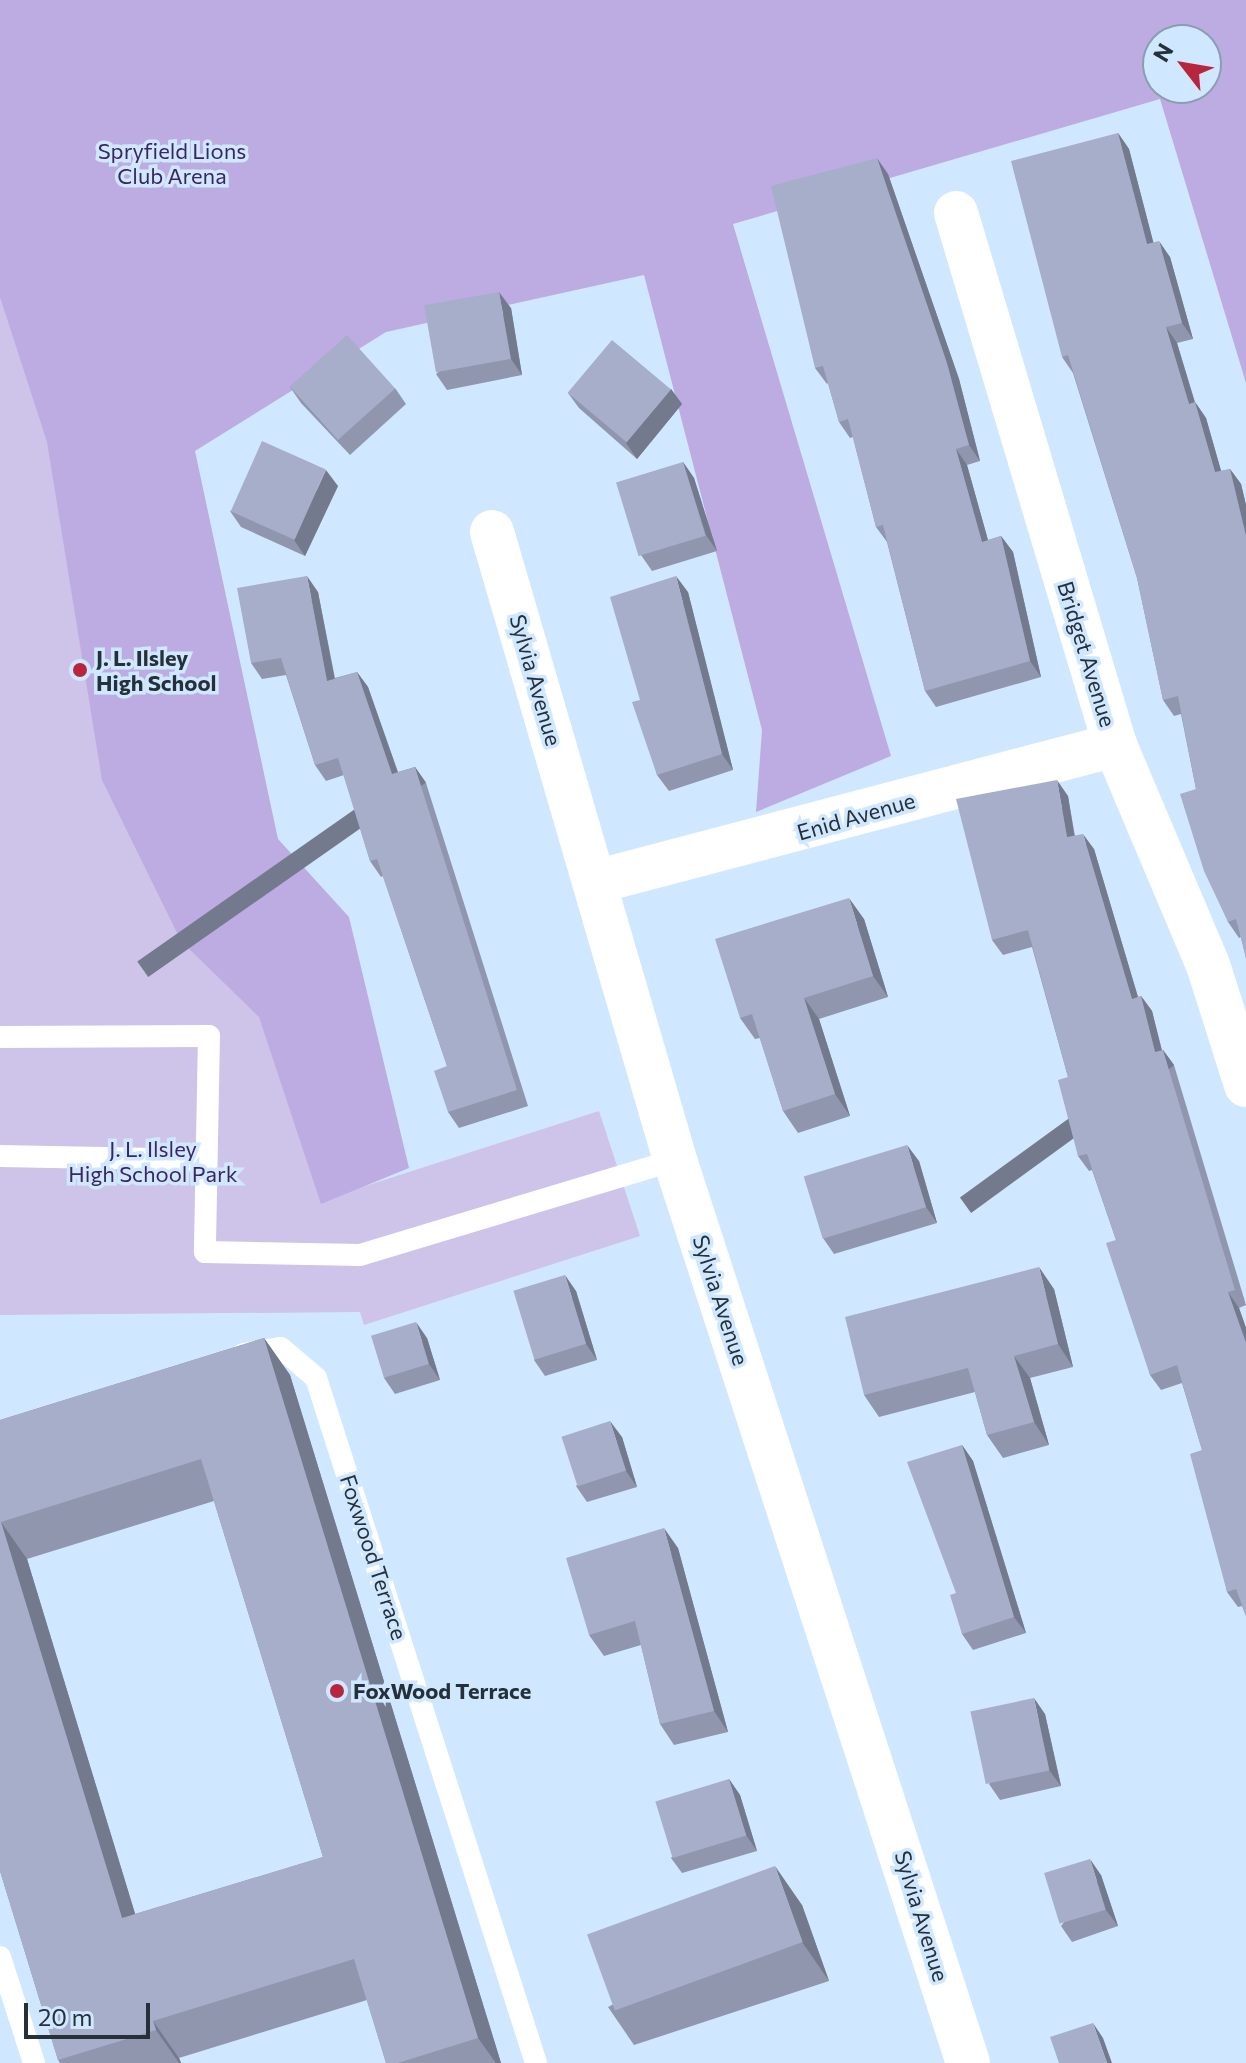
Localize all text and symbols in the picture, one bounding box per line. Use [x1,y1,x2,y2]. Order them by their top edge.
north arrow [1142,24,1222,104]
text: N [1147,38,1179,66]
park label: Spryfield Lions Club Arena [98,137,246,188]
street label: Bridget Avenue [1052,578,1122,730]
street label: Sylvia Avenue [505,611,567,749]
place label: J. L. Ilsley High School [96,644,217,696]
marker: J. L. Ilsley High School [71,661,89,679]
street label: Enid Avenue [794,787,918,845]
park label: J. L. Ilsley High School Park [68,1135,238,1186]
street label: Sylvia Avenue [688,1232,754,1368]
street label: Foxwood Terrace [335,1471,413,1643]
place label: FoxWood Terrace [353,1678,531,1704]
marker: FoxWood Terrace [328,1682,346,1700]
street label: Sylvia Avenue [890,1847,954,1985]
scale bar [28,1987,154,2037]
text: 20 m [38,2002,92,2031]

